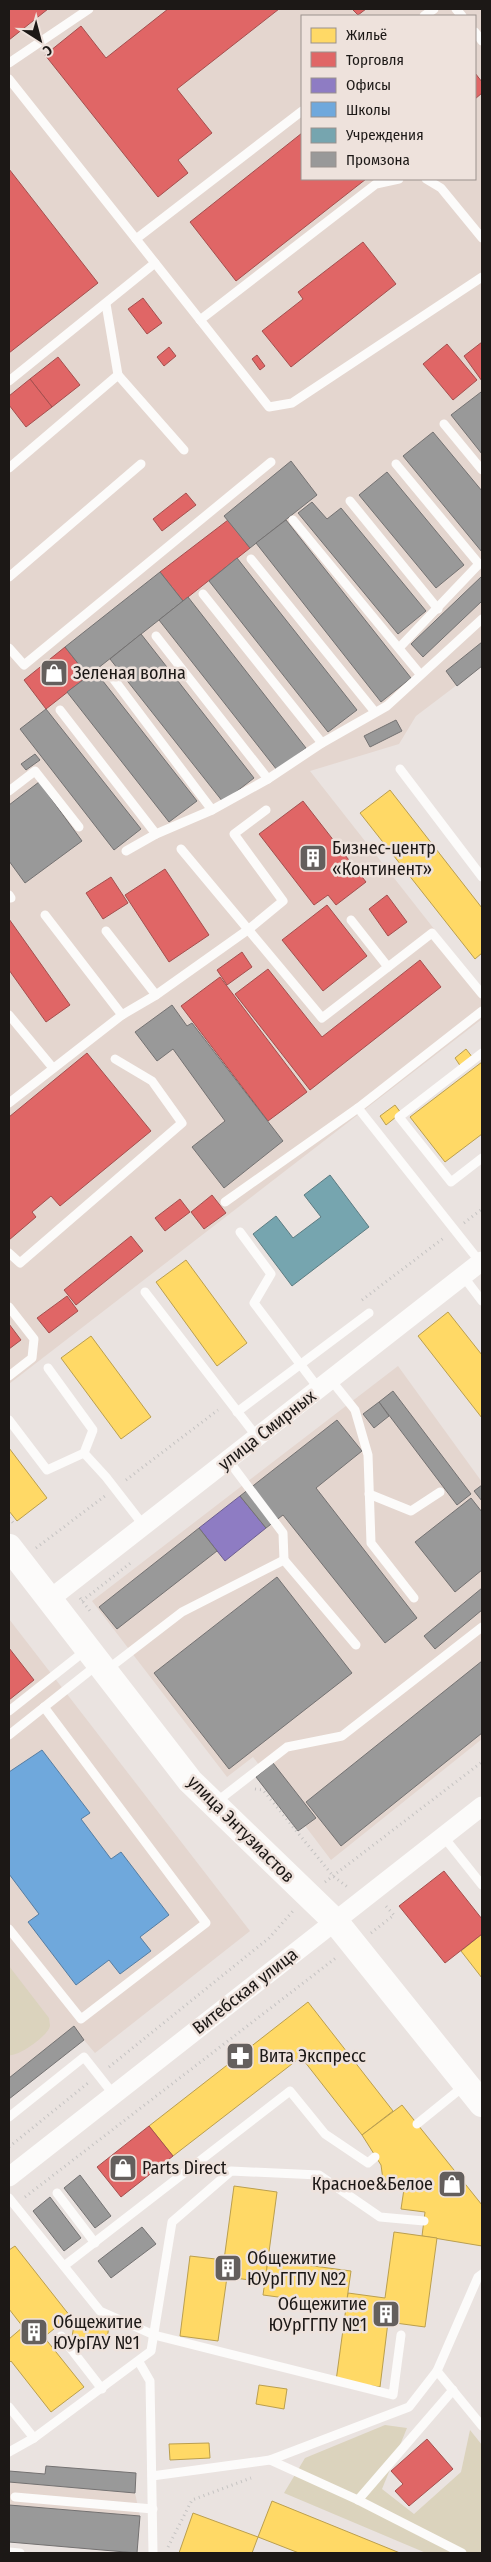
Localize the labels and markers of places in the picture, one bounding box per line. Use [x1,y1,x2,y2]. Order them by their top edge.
shop icon: Зеленая волна [39,658,69,688]
place label: Зеленая волна [73,662,186,684]
place label: Бизнес-центр «Континент» [332,837,436,880]
building icon: Бизнес-центр «Континент» [298,843,328,873]
pharmacy icon: Вита Экспресс [225,2041,255,2071]
place label: Вита Экспресс [259,2045,366,2067]
shop icon: Parts Direct [108,2153,138,2183]
place label: Parts Direct [142,2157,227,2179]
shop icon: Красное&Белое [437,2169,467,2199]
place label: Красное&Белое [312,2173,433,2195]
place label: Общежитие ЮУрГГПУ №2 [247,2247,346,2290]
building icon: Общежитие ЮУрГГПУ №2 [213,2253,243,2283]
place label: Общежитие ЮУрГГПУ №1 [269,2293,367,2336]
building icon: Общежитие ЮУрГГПУ №1 [371,2299,401,2329]
place label: Общежитие ЮУрГАУ №1 [53,2311,142,2354]
building icon: Общежитие ЮУрГАУ №1 [19,2317,49,2347]

